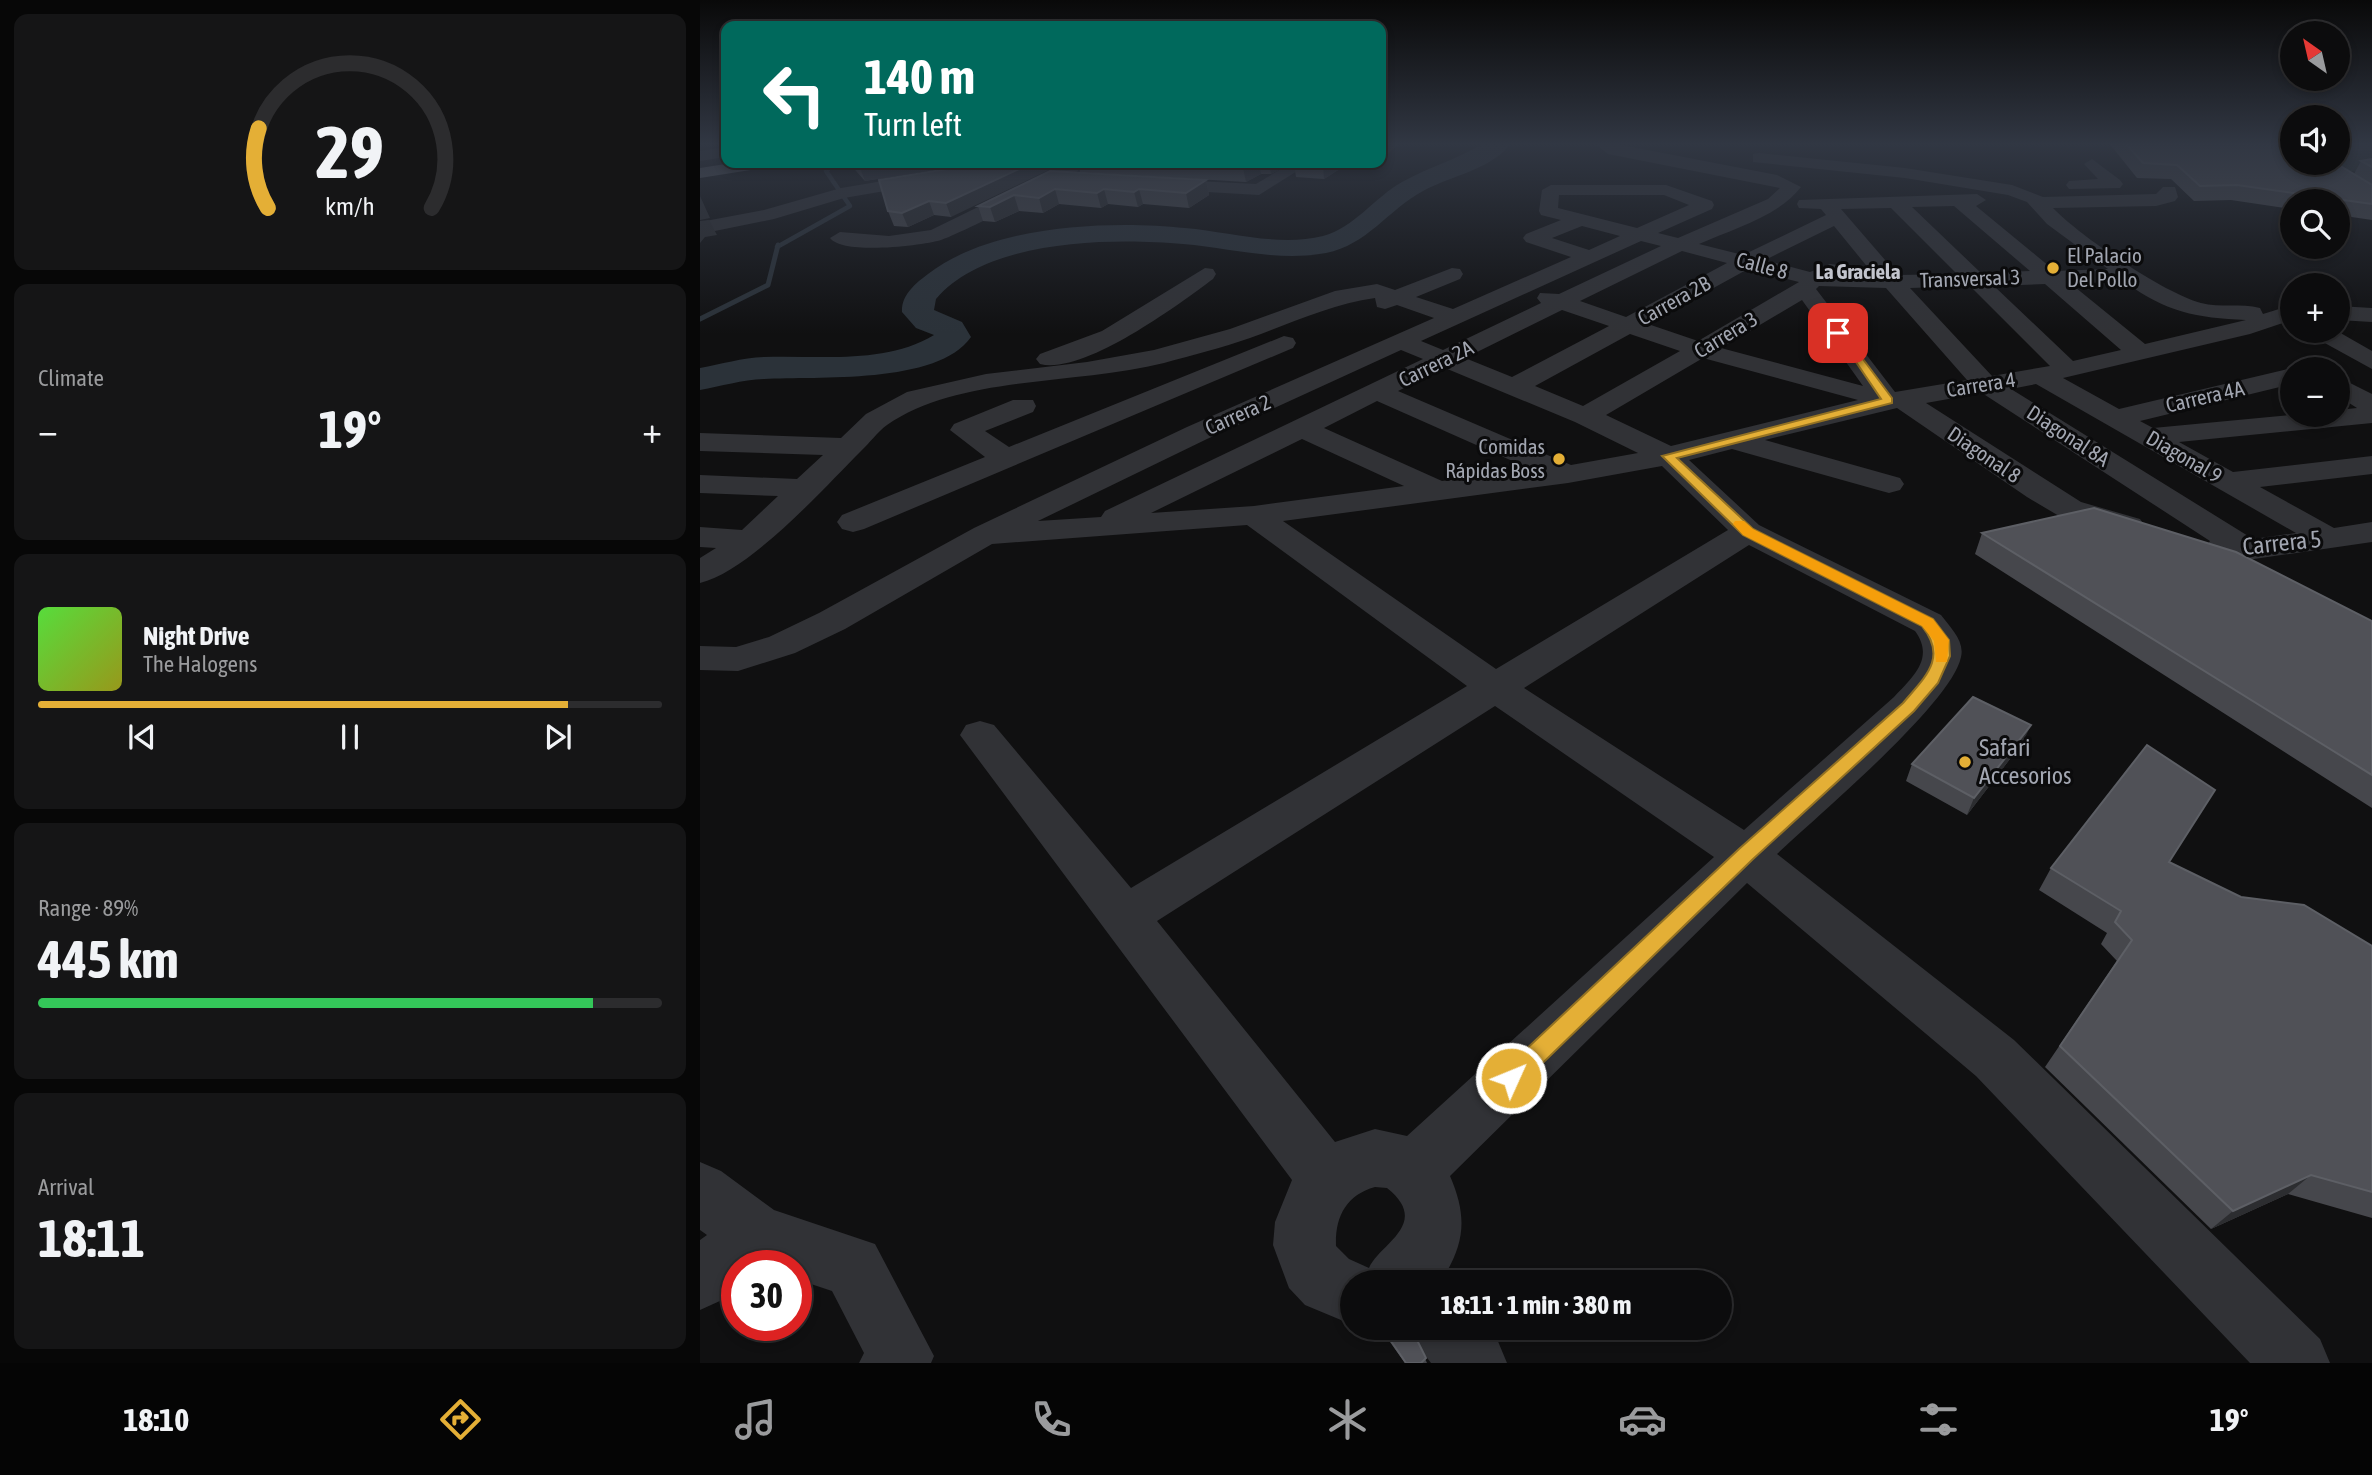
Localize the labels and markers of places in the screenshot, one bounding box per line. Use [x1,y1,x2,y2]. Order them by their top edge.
place label: El Palacio Del Pollo [2067,243,2142,291]
marker: El Palacio Del Pollo [2045,260,2061,276]
pin [1808,303,1868,363]
place label: Comidas Rápidas Boss [1445,434,1545,482]
marker: Comidas Rápidas Boss [1551,451,1567,467]
place label: Safari Accesorios [1979,734,2072,789]
marker: Safari Accesorios [1957,754,1973,770]

